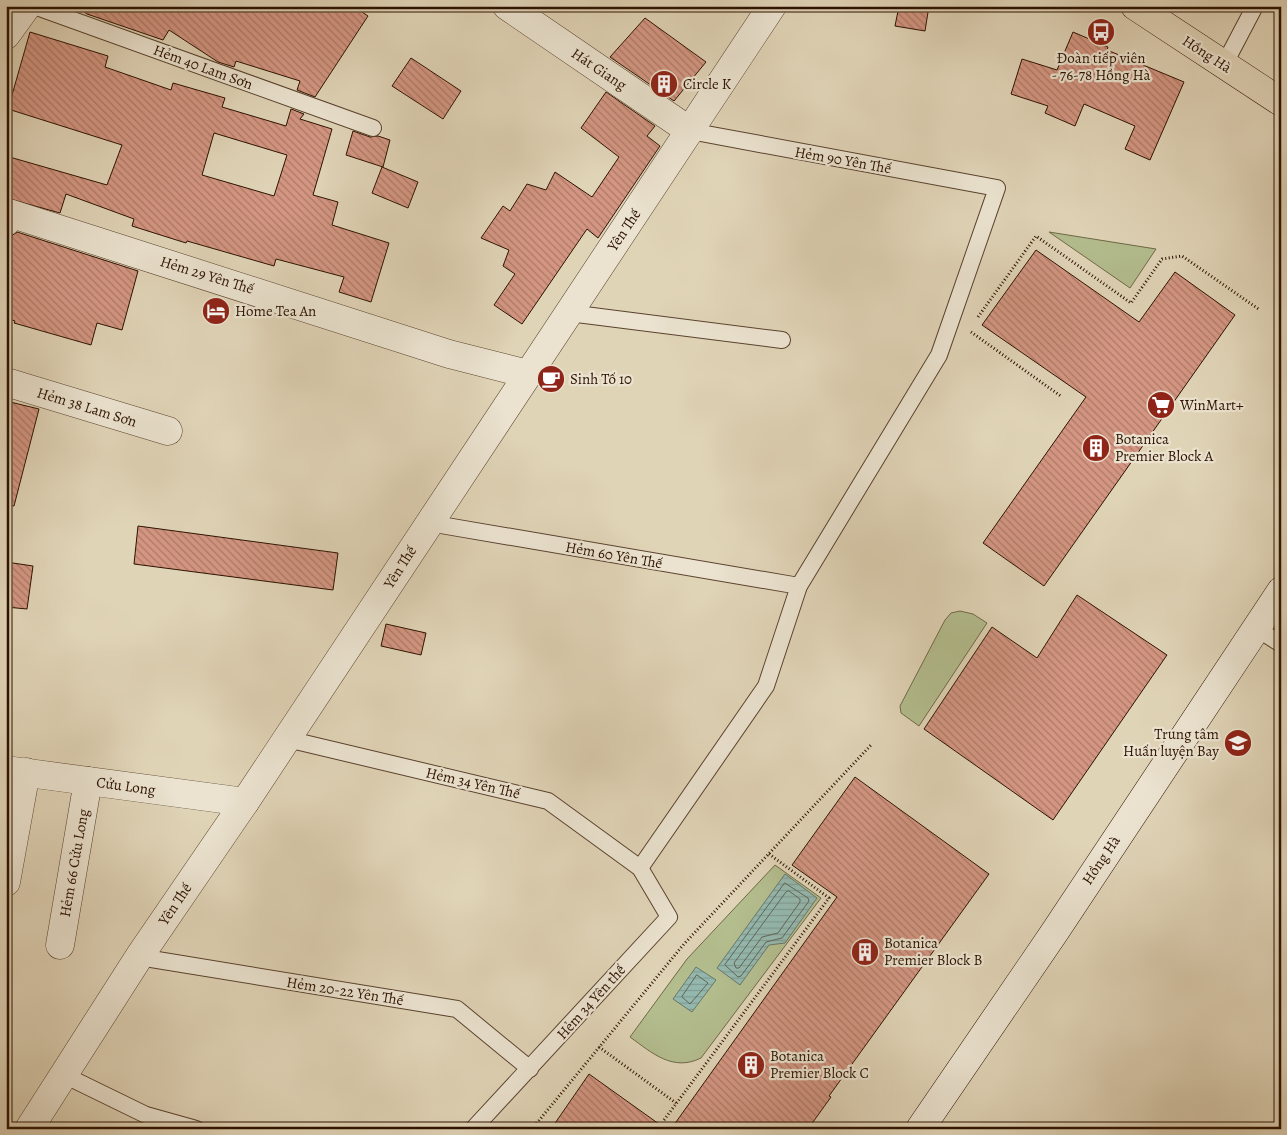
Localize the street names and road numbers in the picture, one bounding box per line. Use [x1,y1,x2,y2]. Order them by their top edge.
street label: Hồng Hà [1178,31,1236,77]
street label: Hẻm 40 Lam Sơn [150,40,256,94]
street label: Hát Giang [567,43,631,95]
street label: Hẻm 90 Yên Thế [793,142,893,178]
street label: Yên Thế [602,205,646,256]
street label: Hẻm 29 Yên Thế [158,251,257,299]
street label: Hẻm 38 Lam Sơn [35,382,139,432]
street label: Hẻm 60 Yên Thế [564,537,664,573]
street label: Yên Thế [378,542,421,593]
street label: Hẻm 34 Yên Thế [424,762,522,804]
street label: Cửu Long [95,772,157,800]
street label: Hẻm 66 Cửu Long [55,807,93,919]
street label: Hồng Hà [1077,832,1125,888]
street label: Yên Thế [153,879,197,930]
street label: Hẻm 34 Yên thế [552,960,630,1044]
street label: Hẻm 20-22 Yên Thế [285,972,405,1010]

